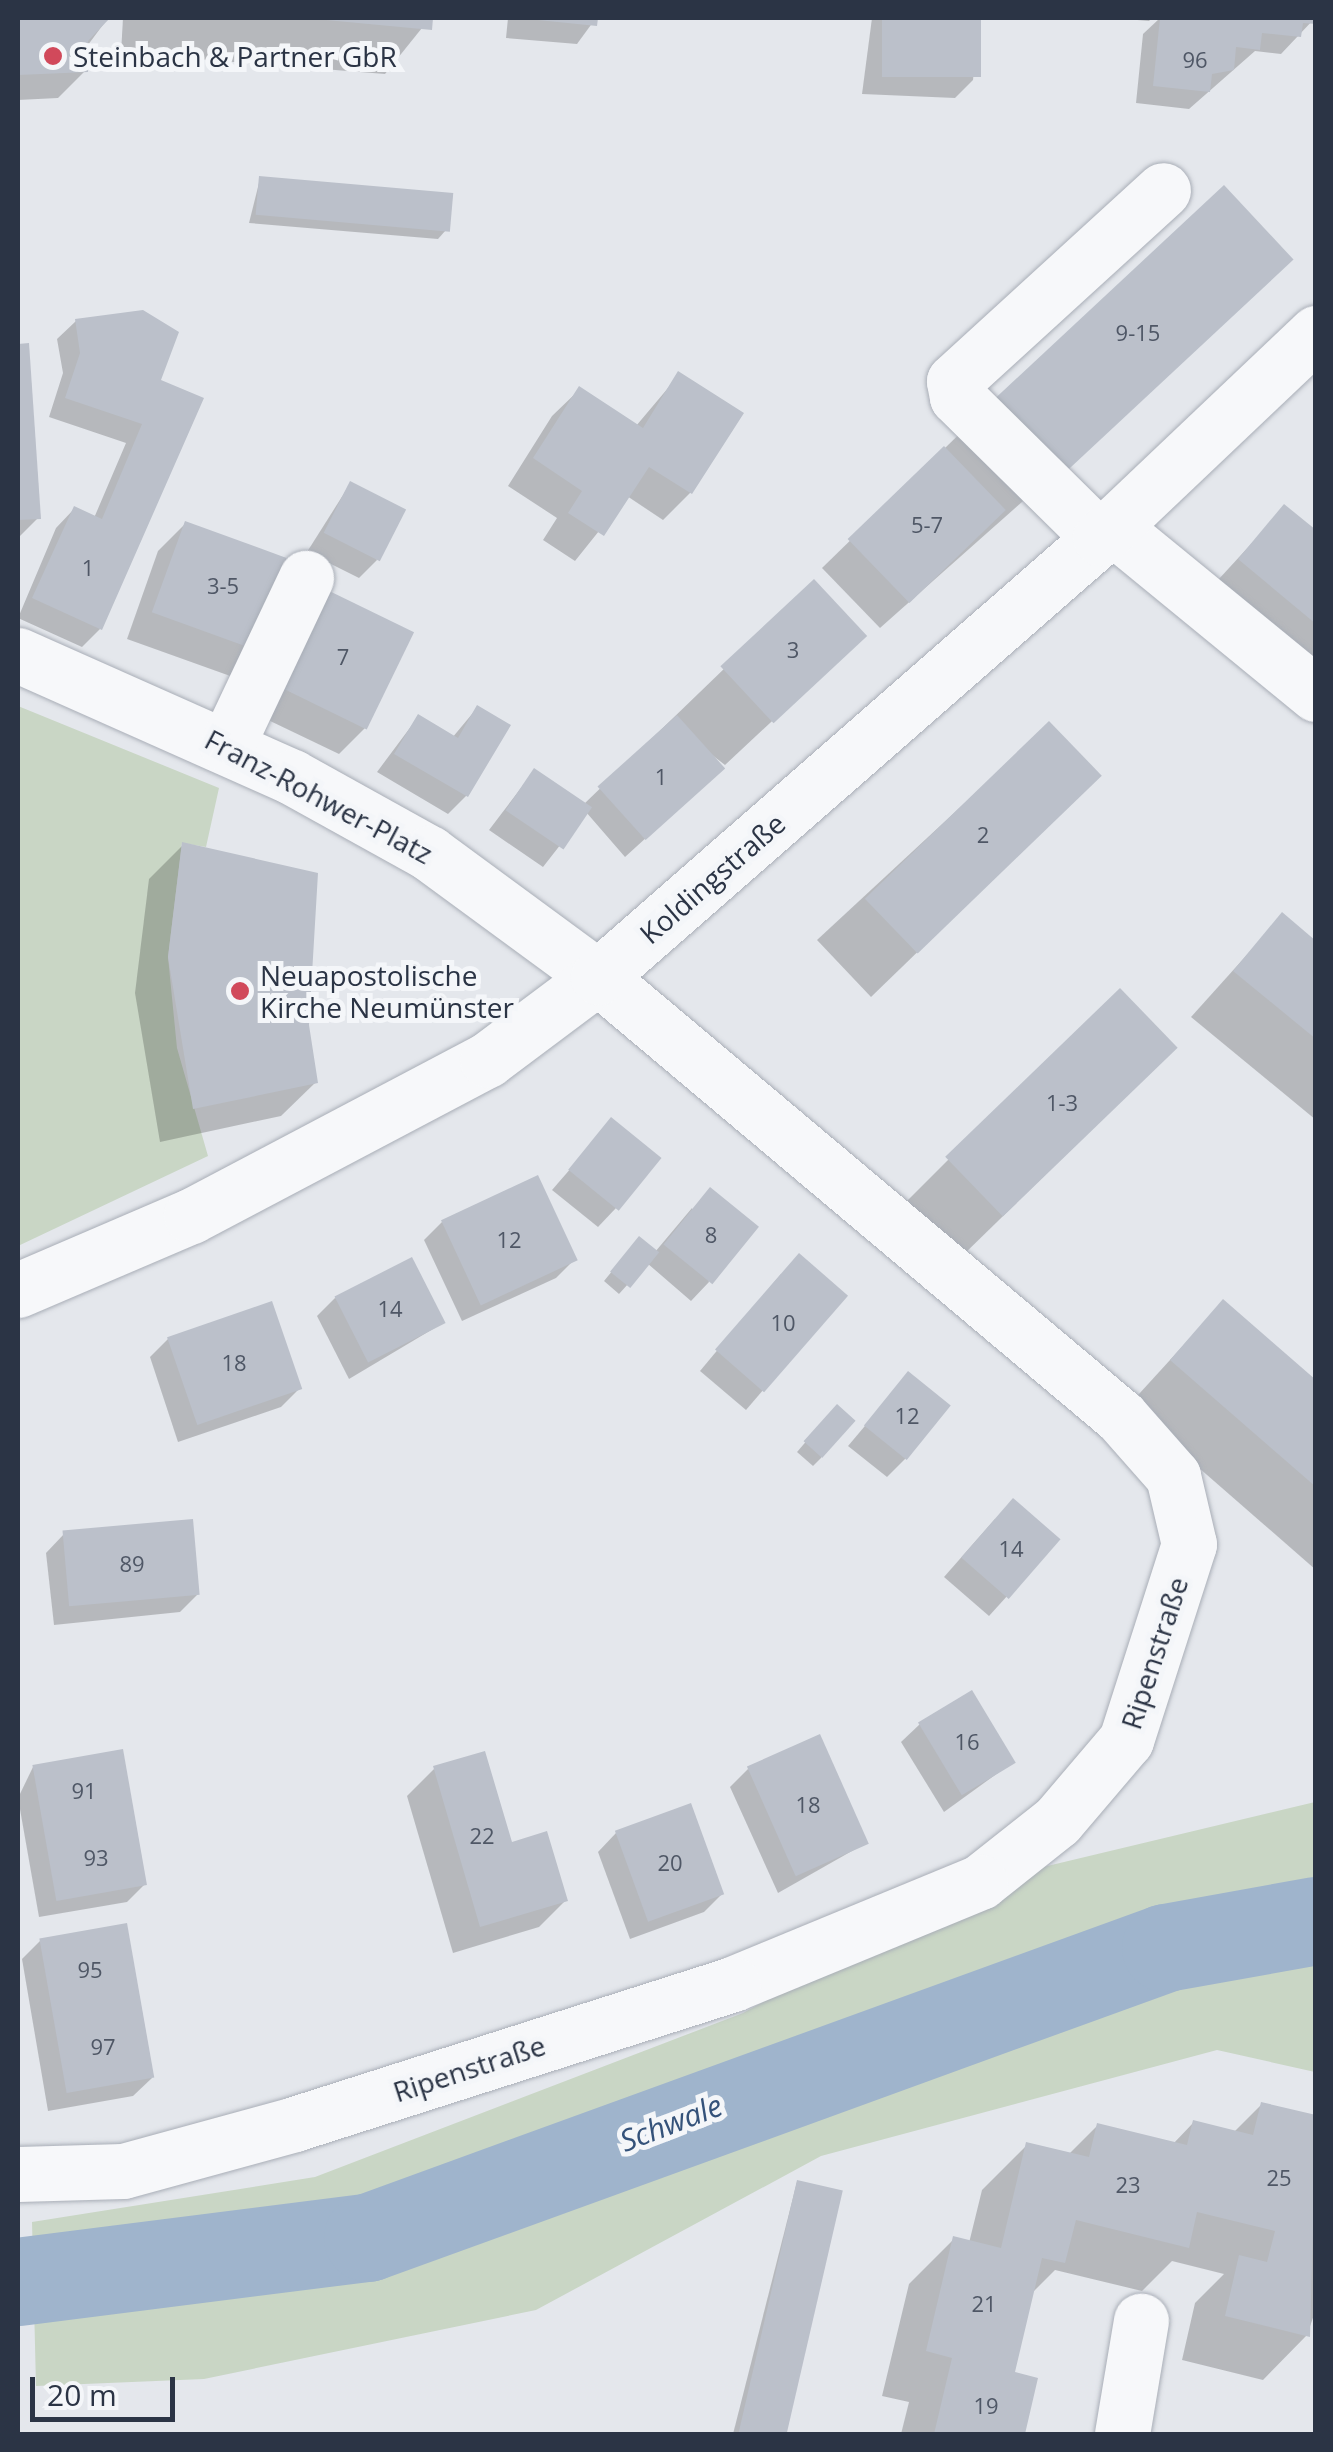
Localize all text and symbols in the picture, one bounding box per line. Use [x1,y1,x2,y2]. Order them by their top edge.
place label: Steinbach & Partner GbR [73,39,397,73]
marker: Steinbach & Partner GbR [42,45,64,67]
house number: 96 [1182,47,1208,73]
house number: 9-15 [1116,320,1160,346]
house number: 5-7 [911,512,943,538]
house number: 1 [82,555,94,581]
house number: 3-5 [207,573,239,599]
house number: 3 [787,637,799,663]
house number: 7 [337,644,349,670]
street label: Franz-Rohwer-Platz [200,722,438,870]
house number: 1 [655,764,667,790]
street label: Koldingstraße [633,806,791,950]
house number: 2 [977,822,989,848]
place label: Neuapostolische Kirche Neumünster [260,958,514,1024]
marker: Neuapostolische Kirche Neumünster [229,980,251,1002]
house number: 1-3 [1046,1090,1078,1116]
house number: 8 [705,1222,717,1248]
house number: 12 [496,1227,522,1253]
house number: 14 [377,1296,403,1322]
house number: 10 [770,1310,796,1336]
house number: 18 [221,1350,247,1376]
house number: 12 [894,1403,920,1429]
house number: 14 [998,1536,1024,1562]
house number: 89 [119,1551,145,1577]
street label: Ripenstraße [1114,1573,1194,1733]
house number: 16 [954,1729,980,1755]
house number: 91 [71,1778,97,1804]
house number: 18 [795,1792,821,1818]
house number: 22 [469,1823,495,1849]
house number: 93 [83,1845,109,1871]
house number: 20 [657,1850,683,1876]
house number: 95 [77,1957,103,1983]
street label: Ripenstraße [389,2028,549,2108]
house number: 97 [90,2034,116,2060]
water label: Schwale [615,2087,727,2159]
house number: 25 [1266,2165,1292,2191]
house number: 23 [1115,2172,1141,2198]
house number: 21 [971,2291,997,2317]
scale bar [35,2357,180,2419]
text: 20 m [47,2374,117,2415]
house number: 19 [973,2393,999,2419]

